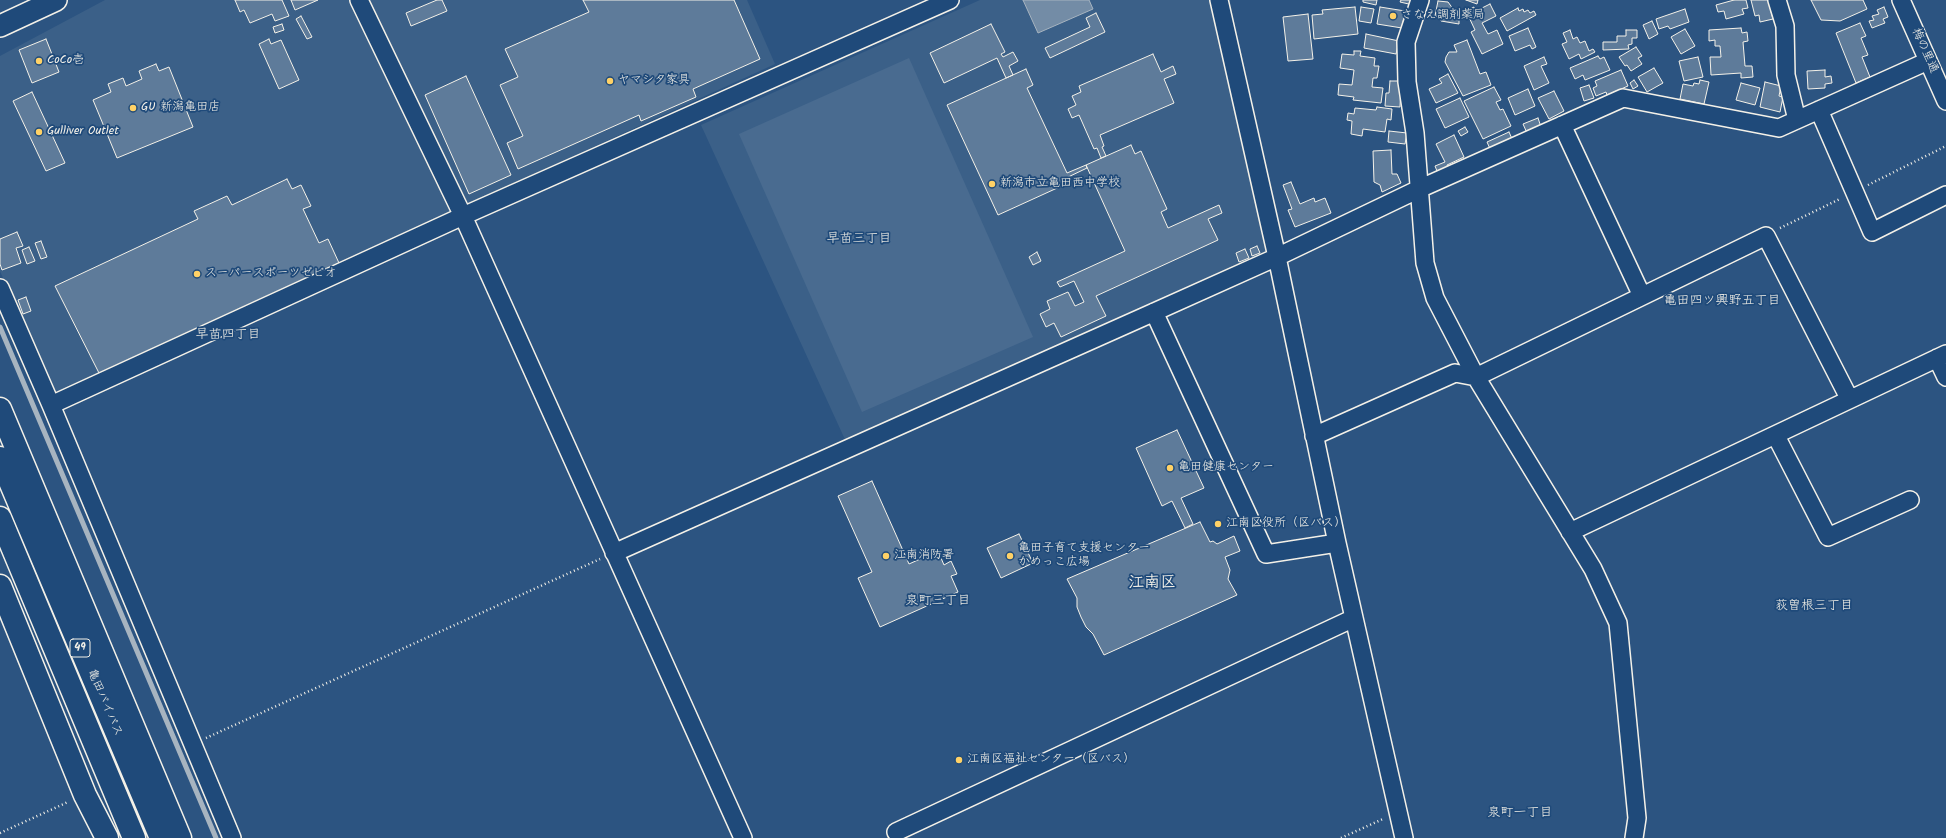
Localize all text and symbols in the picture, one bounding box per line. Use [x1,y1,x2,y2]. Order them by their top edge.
place label: さなえ調剤薬局 [1401,9,1485,23]
marker: さなえ調剤薬局 [1388,11,1398,21]
street label: 梅の里通 [1908,26,1940,76]
place label: CoCo壱 [47,54,84,68]
marker: CoCo壱 [34,56,44,66]
place label: ヤマシタ家具 [618,74,690,88]
marker: ヤマシタ家具 [605,76,615,86]
place label: GU 新潟亀田店 [141,101,220,115]
marker: GU 新潟亀田店 [128,103,138,113]
place label: Gulliver Outlet [47,125,119,139]
marker: Gulliver Outlet [34,127,44,137]
place label: 新潟市立亀田西中学校 [1000,177,1120,191]
marker: 新潟市立亀田西中学校 [987,179,997,189]
district label: 早苗三丁目 [827,232,891,248]
place label: スーパースポーツゼビオ [205,267,337,281]
marker: スーパースポーツゼビオ [192,269,202,279]
district label: 亀田四ツ興野五丁目 [1664,294,1780,310]
district label: 早苗四丁目 [196,328,260,344]
place label: 亀田健康センター [1178,461,1274,475]
marker: 亀田健康センター [1165,463,1175,473]
place label: 江南区役所（区バス） [1226,517,1346,531]
marker: 江南区役所（区バス） [1213,519,1223,529]
place label: 亀田子育て支援センター かめっこ広場 [1018,542,1150,570]
place label: 江南消防署 [894,549,954,563]
marker: 江南消防署 [881,551,891,561]
marker: 亀田子育て支援センター かめっこ広場 [1005,551,1015,561]
district label: 江南区 [1128,574,1176,594]
district label: 泉町三丁目 [906,594,970,610]
district label: 荻曽根三丁目 [1775,599,1853,615]
road number: 49 [70,639,90,657]
street label: 亀田バイパス [83,667,125,739]
place label: 江南区福祉センター（区バス） [967,753,1135,767]
marker: 江南区福祉センター（区バス） [954,755,964,765]
district label: 泉町一丁目 [1488,806,1552,822]

